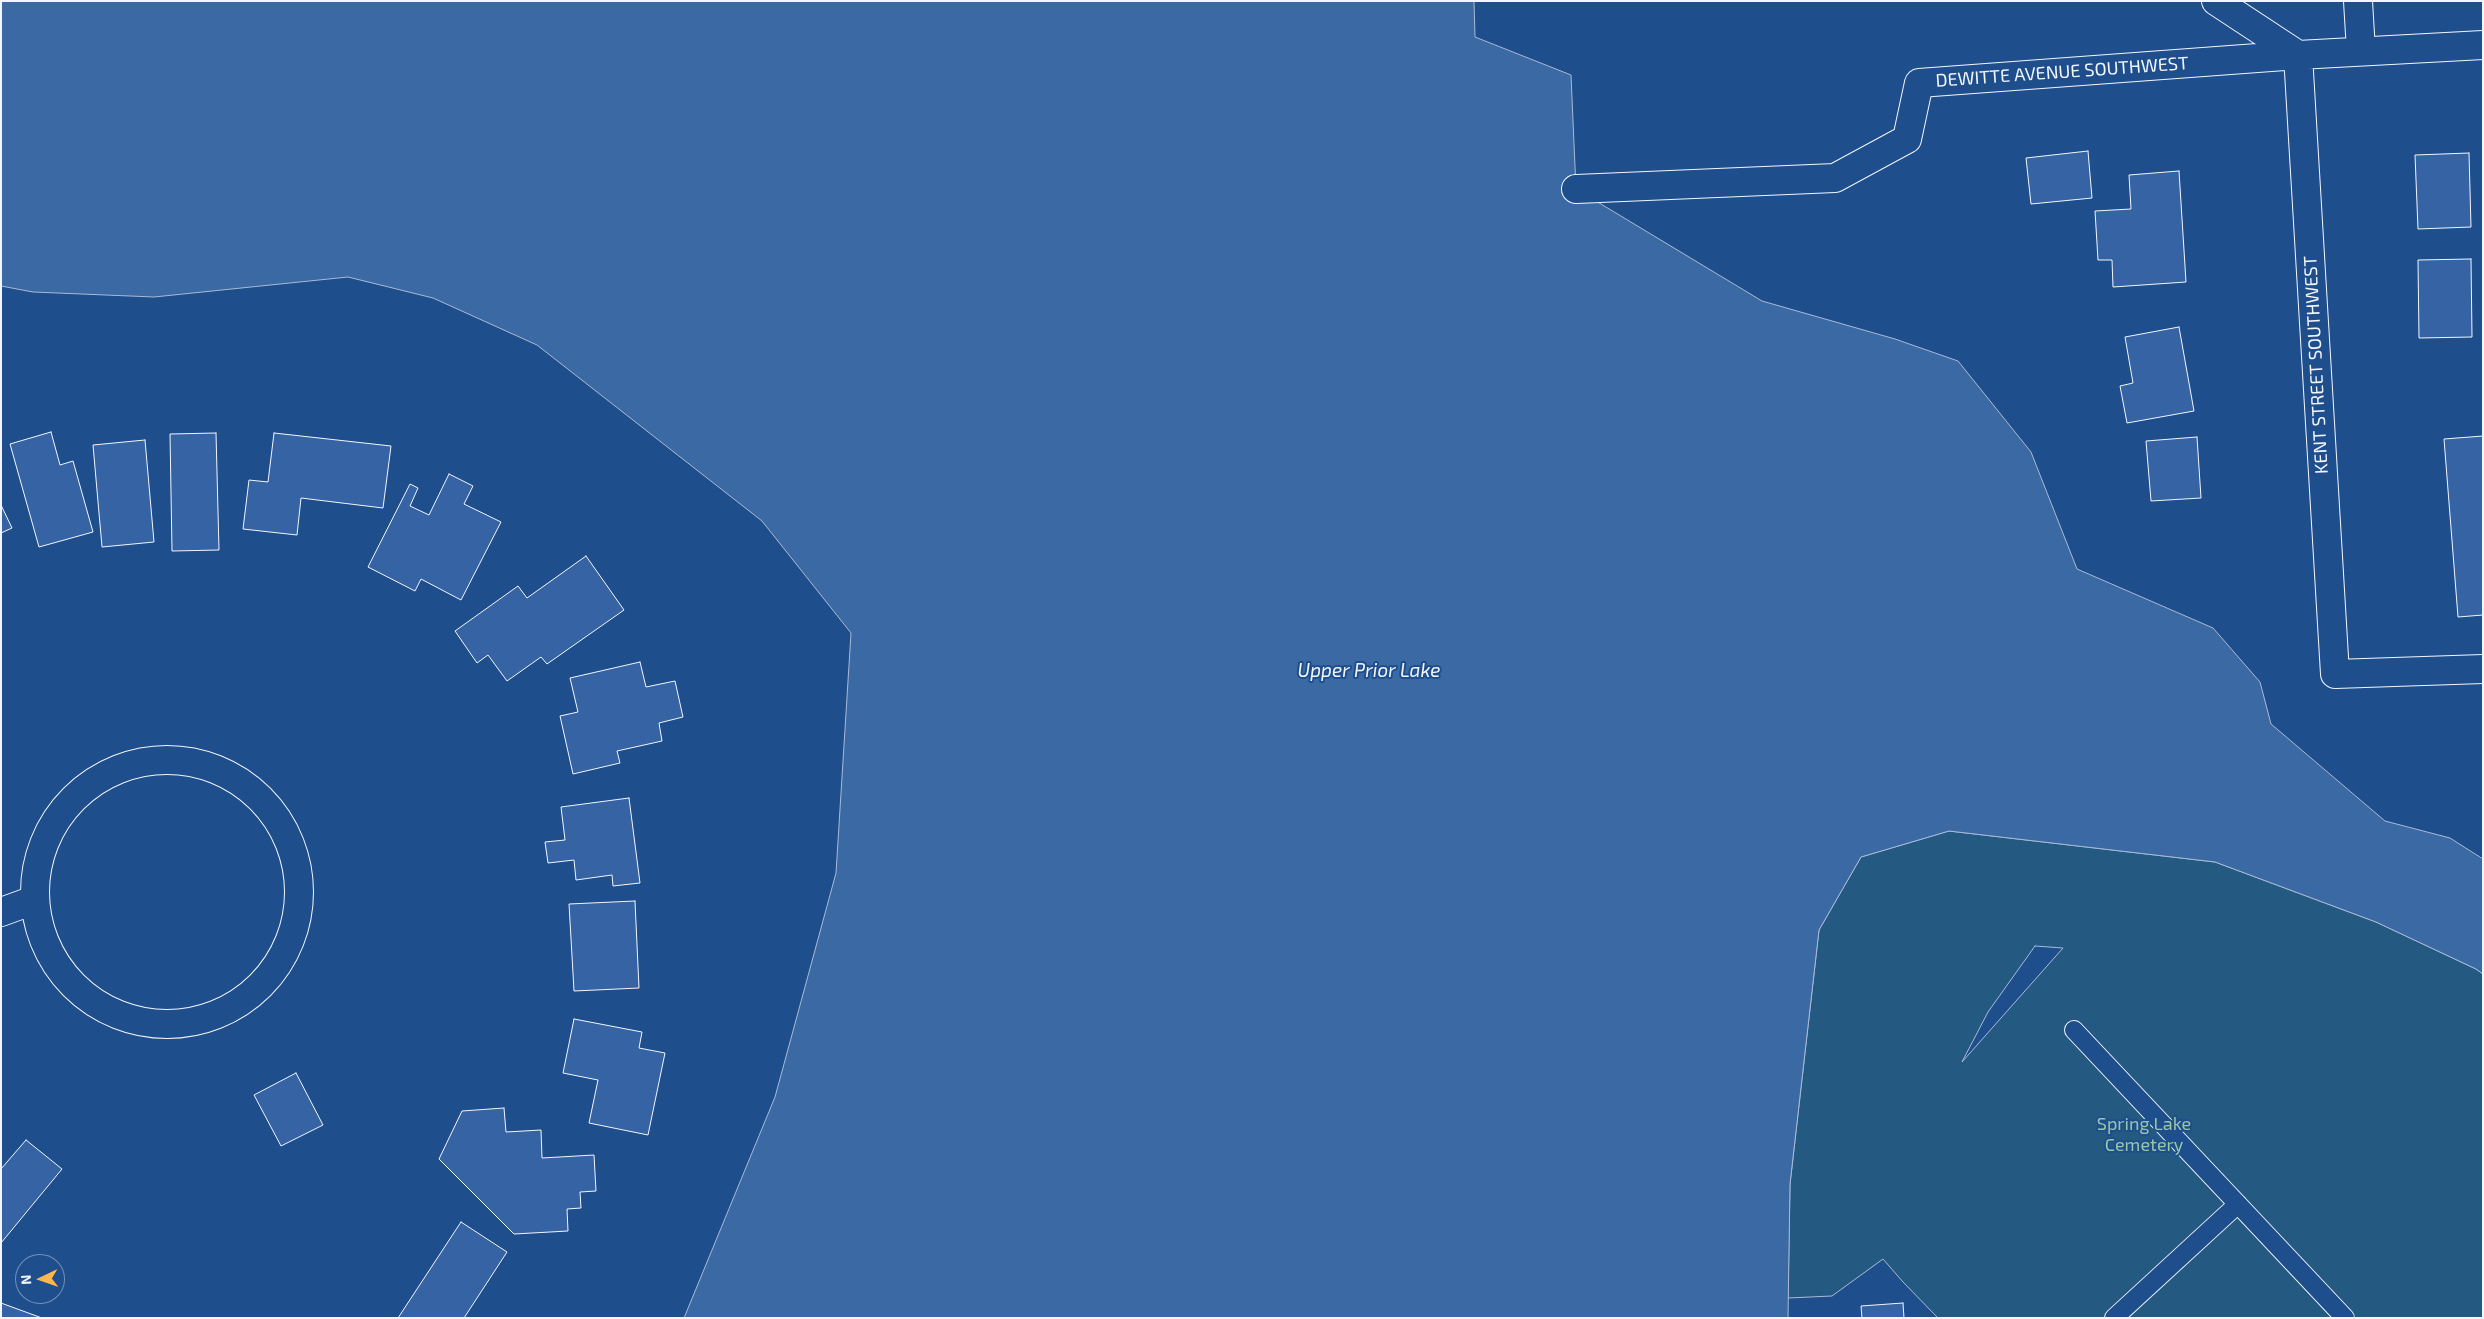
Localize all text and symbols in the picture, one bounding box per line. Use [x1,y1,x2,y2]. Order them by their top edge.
street label: DEWITTE AVENUE SOUTHWEST [1935,52,2189,92]
street label: KENT STREET SOUTHWEST [2300,255,2332,475]
water label: Upper Prior Lake [1298,660,1440,682]
park label: Spring Lake Cemetery [2097,1113,2191,1156]
north arrow [15,1254,65,1304]
text: N [17,1274,34,1285]

